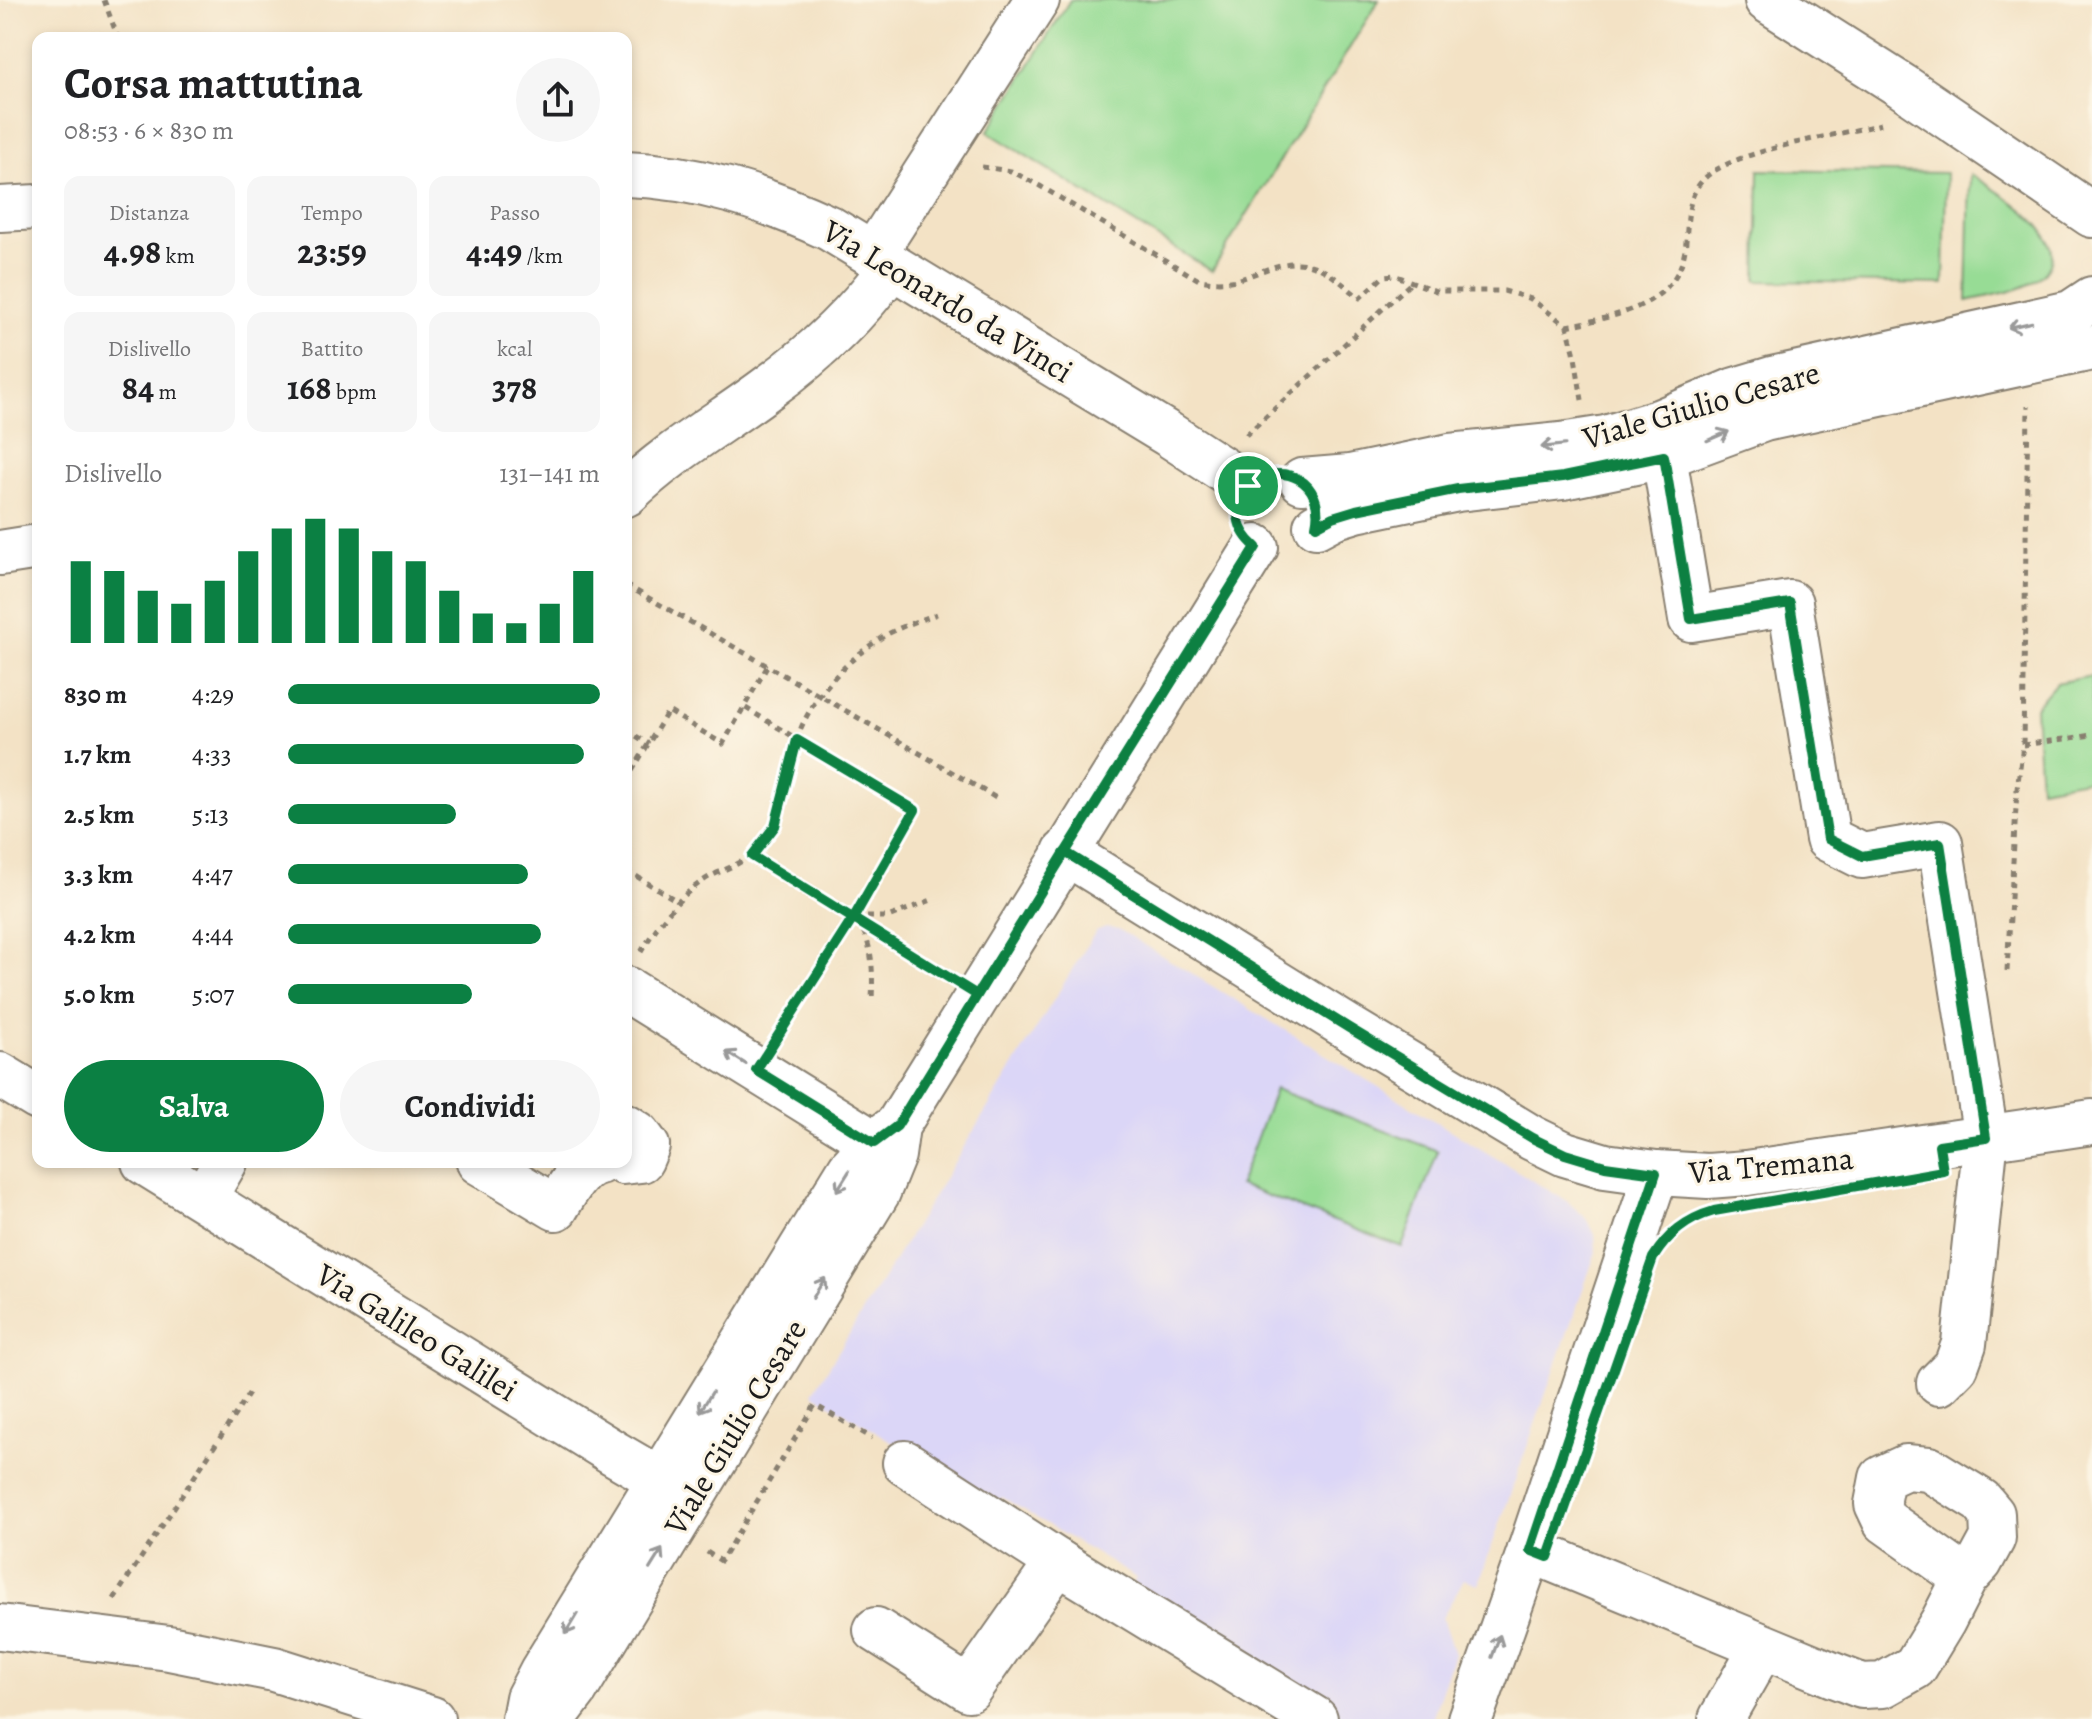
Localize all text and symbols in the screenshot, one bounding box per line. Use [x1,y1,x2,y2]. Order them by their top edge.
text: Corsa mattutina [64,53,363,113]
button: share [516,58,600,142]
text: 08:53 · 6 × 830 m [64,113,234,148]
text: Distanza [109,198,190,228]
text: Tempo [301,198,363,228]
text: Passo [489,198,540,228]
street label: Via Leonardo da Vinci [814,208,1081,393]
text: 4.98 [104,228,161,275]
text: 23:59 [297,228,367,275]
text: 4:49 [466,228,522,275]
text: km [161,241,195,271]
text: /km [522,241,563,271]
one-way arrow [2007,318,2033,333]
text: Dislivello [108,334,191,364]
text: Battito [301,334,363,364]
text: kcal [497,334,532,364]
street label: Viale Giulio Cesare [1576,350,1825,460]
text: 84 [122,364,154,411]
text: 168 [287,364,331,411]
text: 378 [492,364,537,411]
text: m [154,377,177,407]
text: bpm [331,377,377,407]
one-way arrow [1705,428,1730,443]
one-way arrow [1540,439,1566,454]
pin [1214,452,1282,520]
text: Dislivello [64,456,162,491]
text: 131–141 m [499,456,600,491]
icon: arrive [1226,464,1270,508]
text: 830 m [64,677,127,712]
text: 4:29 [192,677,234,712]
text: 1.7 km [64,737,131,772]
text: 4:33 [192,737,232,772]
text: 2.5 km [64,797,135,832]
text: 5:13 [192,797,229,832]
text: 3.3 km [64,857,133,892]
text: 4:47 [192,857,233,892]
text: 4.2 km [64,917,136,952]
text: 4:44 [192,917,234,952]
text: 5.0 km [64,977,135,1012]
text: 5:07 [192,977,234,1012]
one-way arrow [725,1049,748,1065]
button: Salva [64,1060,324,1152]
button: Condividi [340,1060,600,1152]
street label: Via Tremana [1686,1136,1855,1194]
one-way arrow [835,1169,851,1192]
street label: Via Galileo Galilei [307,1252,526,1412]
one-way arrow [811,1277,827,1300]
street label: Viale Giulio Cesare [653,1311,817,1544]
one-way arrow [698,1390,714,1412]
one-way arrow [648,1548,664,1571]
one-way arrow [563,1612,579,1635]
one-way arrow [1490,1634,1504,1658]

